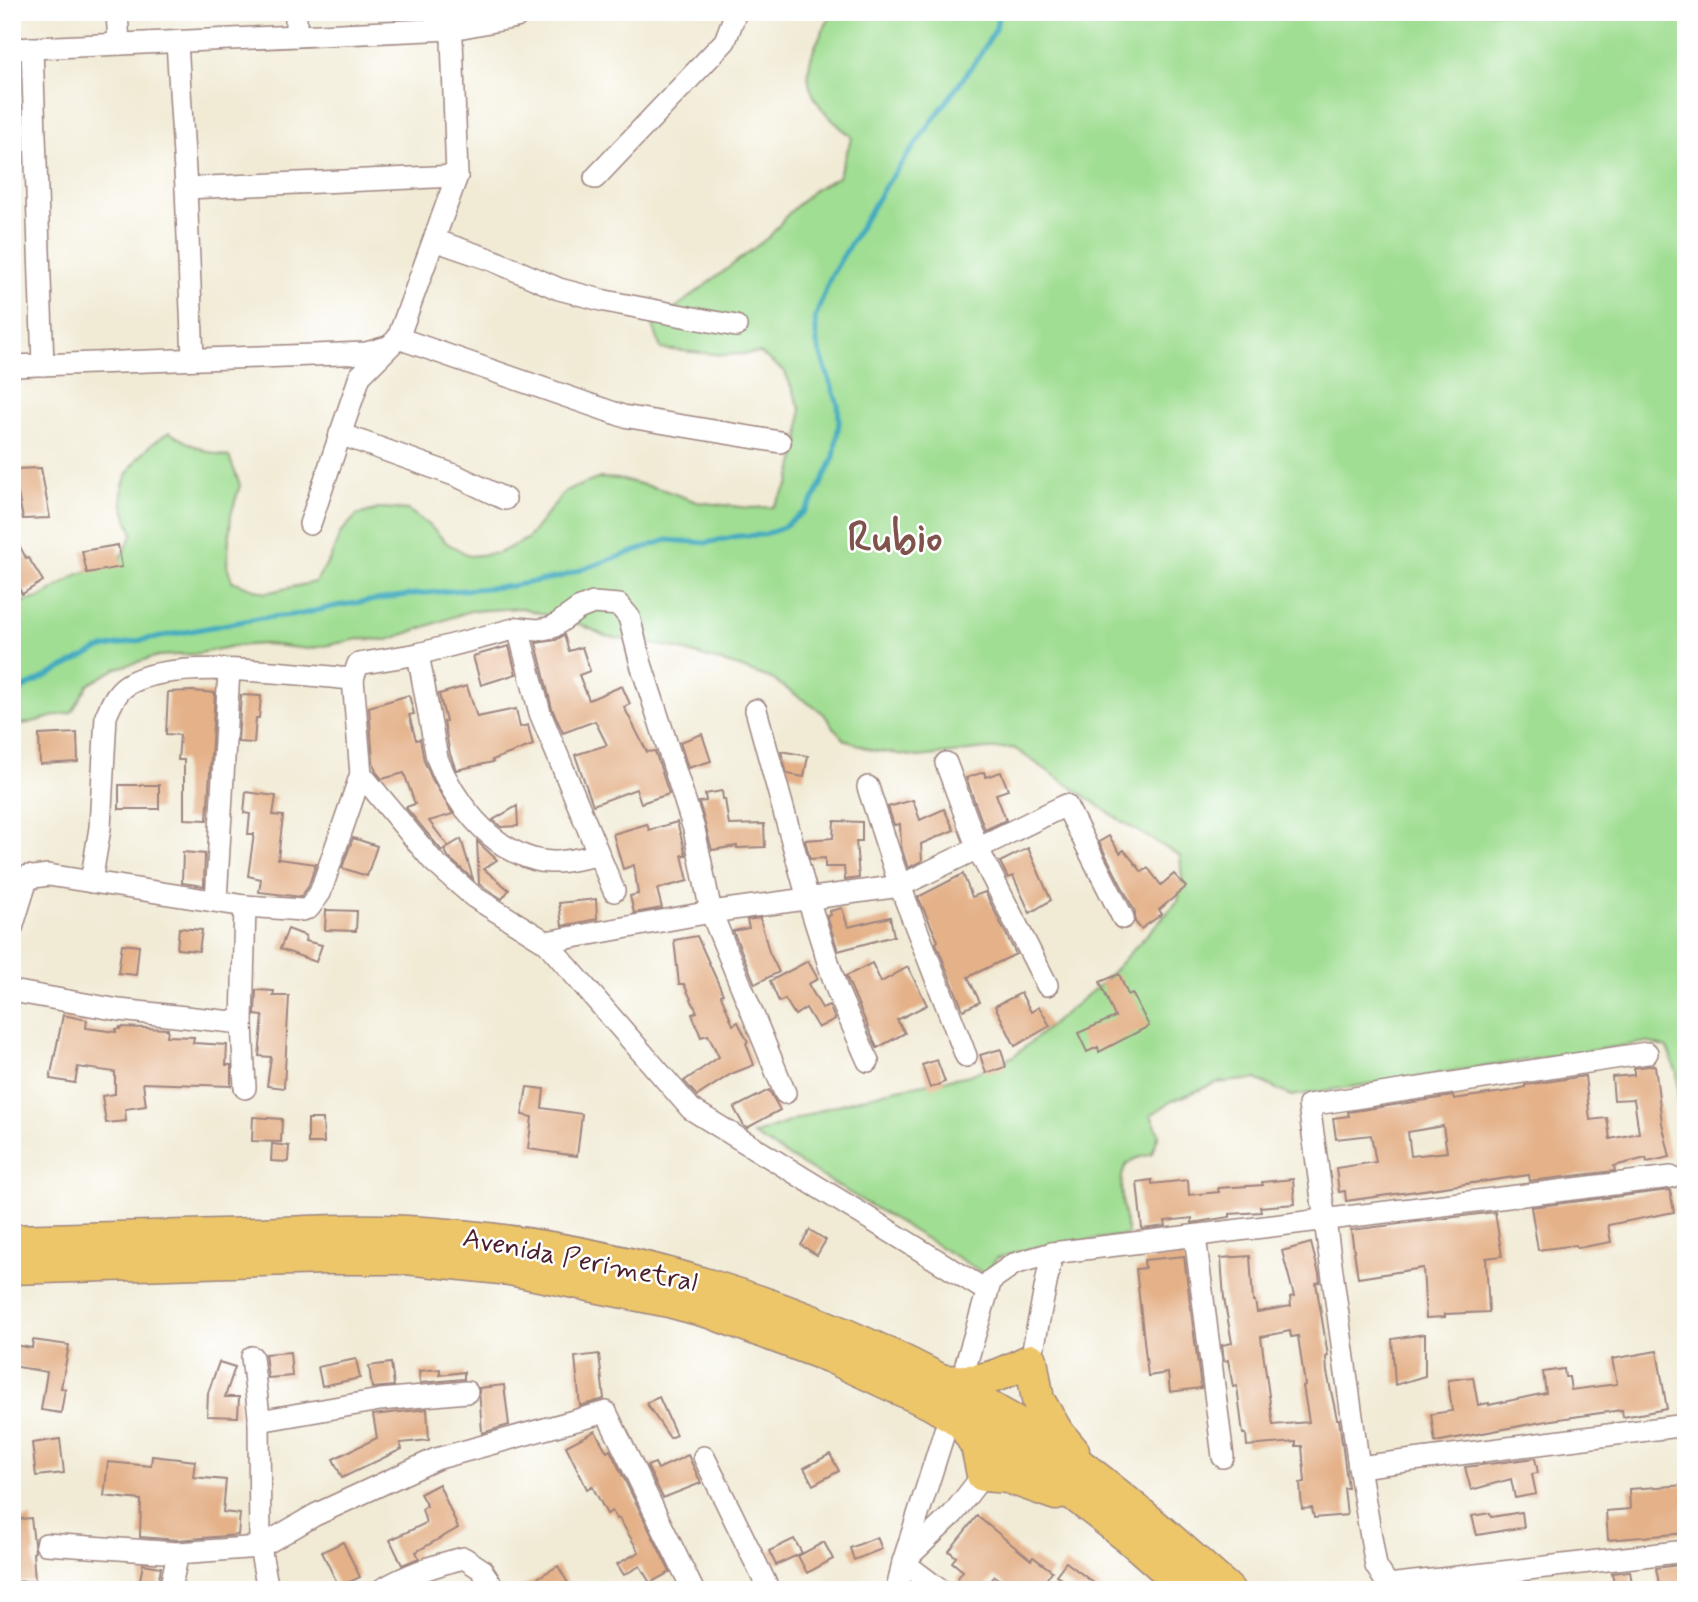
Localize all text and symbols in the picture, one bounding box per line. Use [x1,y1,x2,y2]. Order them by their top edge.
district label: Rubio [847,512,943,567]
street label: Avenida Perimetral [459,1220,701,1302]

